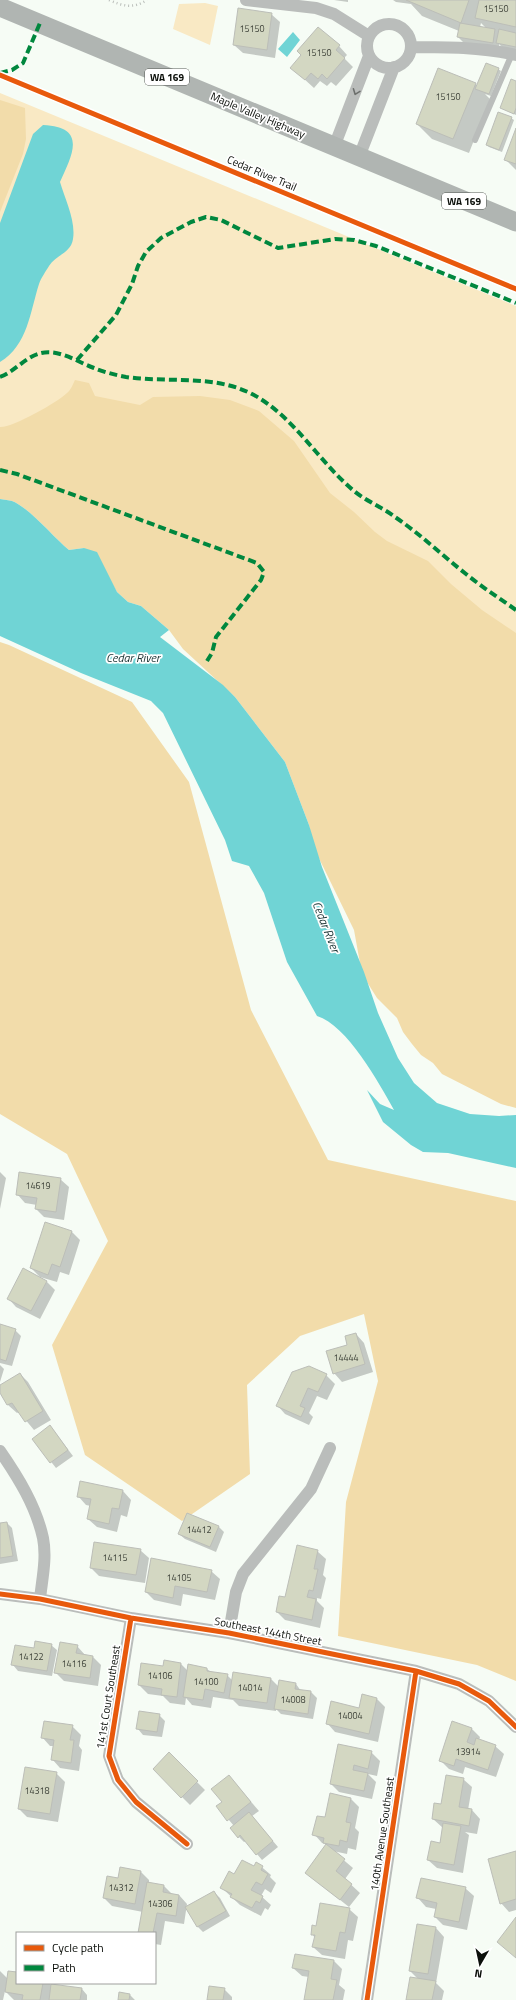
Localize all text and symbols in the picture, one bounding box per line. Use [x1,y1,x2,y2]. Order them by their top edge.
house number: 15150 [483,2,509,15]
house number: 15150 [239,22,265,35]
house number: 15150 [306,46,332,59]
road number: WA 169 [145,69,189,85]
street label: Maple Valley Highway [208,88,308,142]
one-way arrow [352,89,360,96]
house number: 15150 [435,90,461,103]
street label: Cedar River Trail [225,151,299,195]
road number: WA 169 [442,193,486,209]
water label: Cedar River [106,648,162,667]
water label: Cedar River [308,898,346,957]
house number: 14619 [25,1179,51,1192]
house number: 14444 [333,1351,359,1364]
house number: 14412 [186,1523,212,1536]
house number: 14115 [102,1551,128,1564]
house number: 14105 [166,1571,192,1584]
street label: Southeast 144th Street [213,1613,323,1649]
street label: 141st Court Southeast [92,1644,124,1750]
house number: 14122 [18,1650,44,1663]
house number: 14116 [61,1657,87,1670]
house number: 14106 [147,1669,173,1682]
house number: 14100 [193,1675,219,1688]
house number: 14014 [237,1681,263,1694]
house number: 14008 [280,1693,306,1706]
house number: 14004 [337,1709,363,1722]
house number: 13914 [455,1745,481,1758]
street label: 140th Avenue Southeast [366,1776,398,1892]
house number: 14318 [24,1784,50,1797]
house number: 14312 [108,1881,134,1894]
house number: 14306 [147,1897,173,1910]
legend [16,1932,156,1984]
text: Cycle path [52,1938,104,1957]
north arrow [460,1944,500,1984]
text: Path [52,1958,76,1977]
text: N [473,1965,483,1982]

